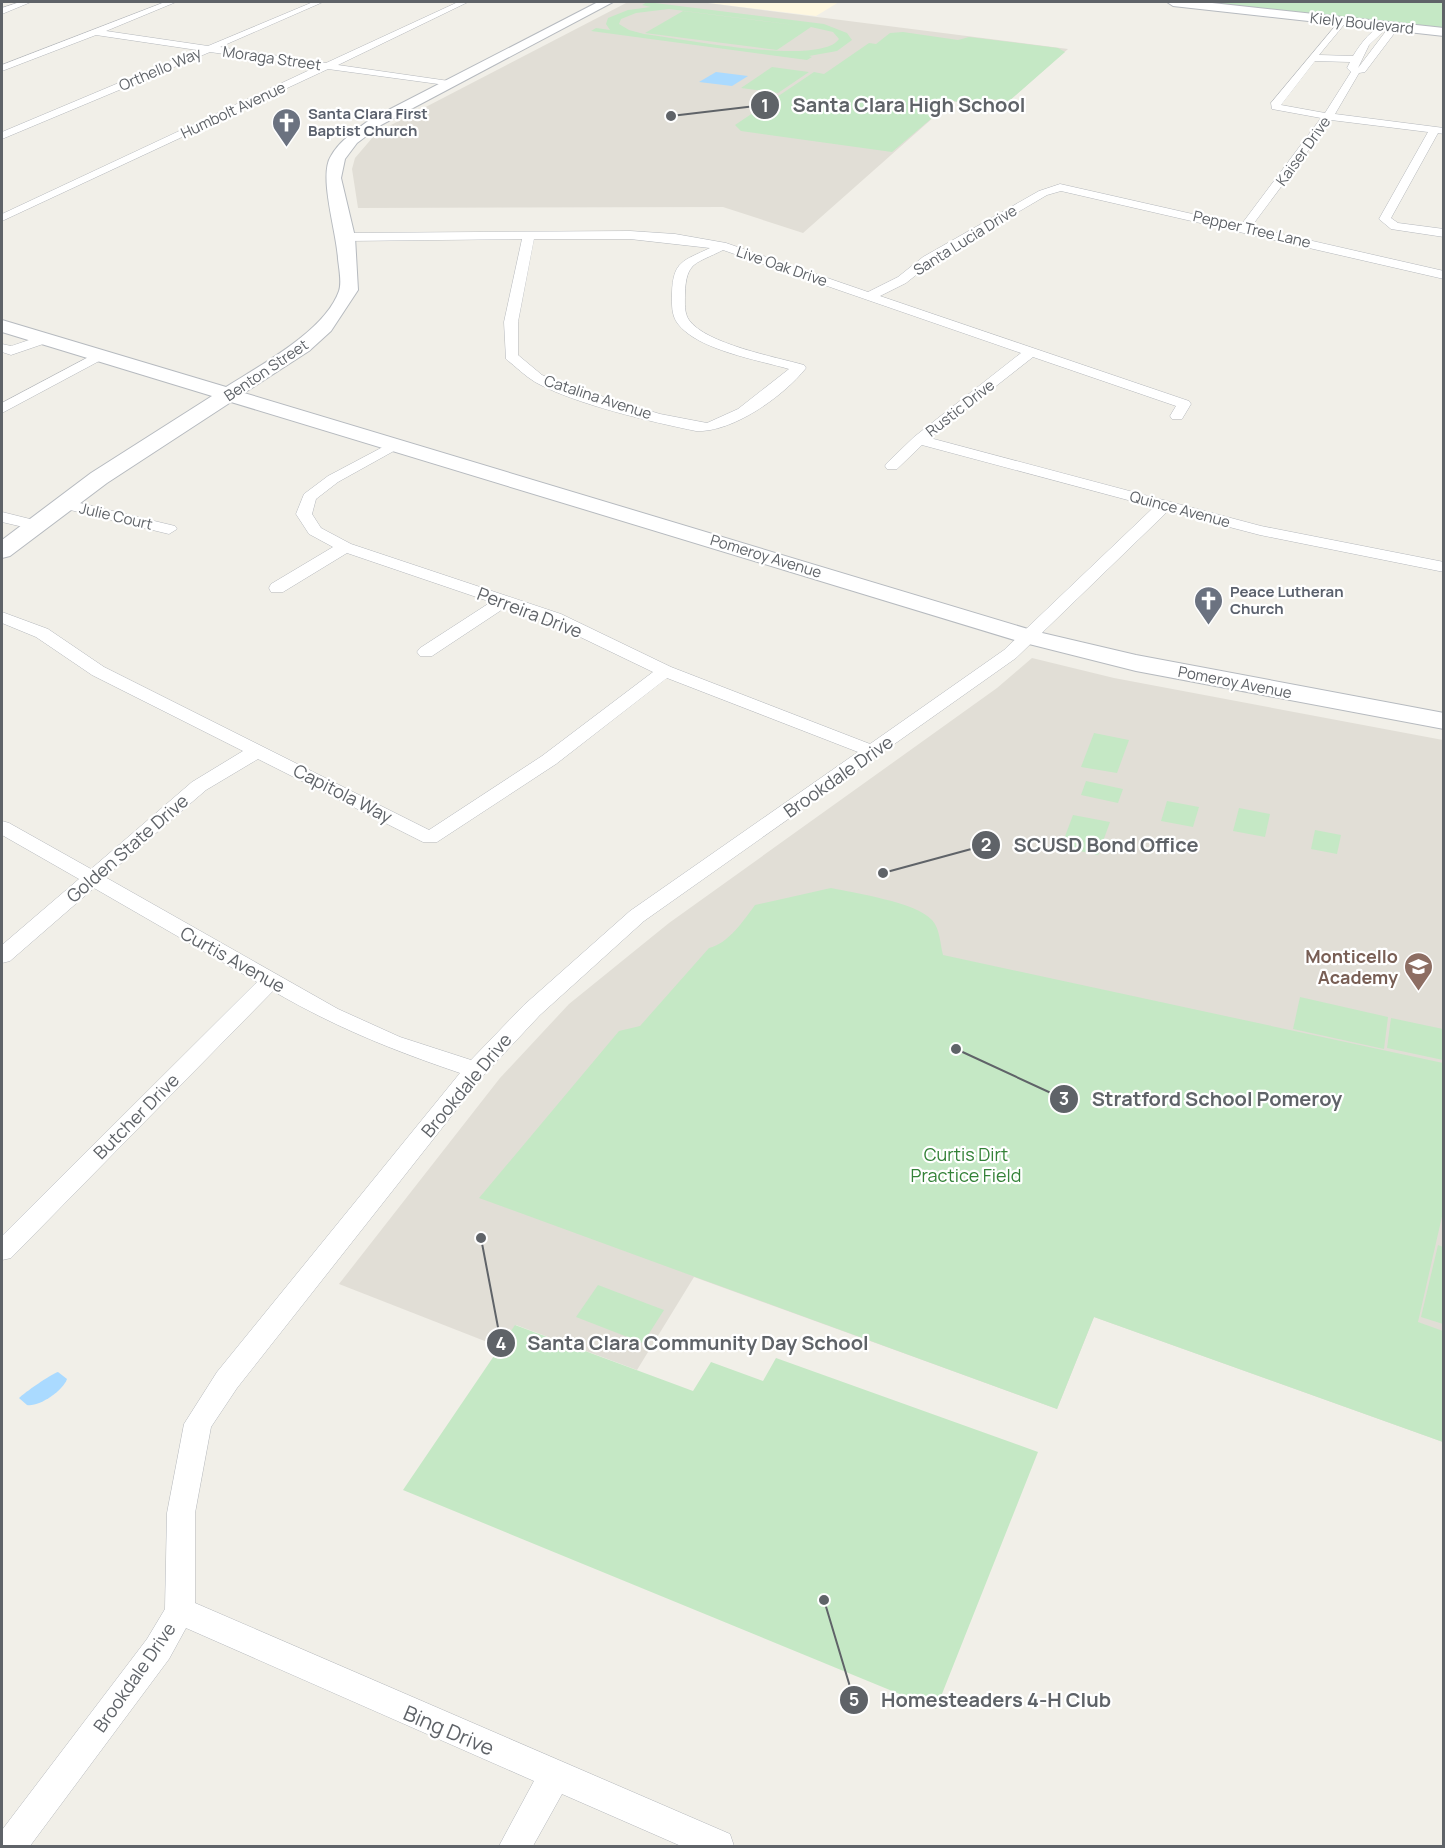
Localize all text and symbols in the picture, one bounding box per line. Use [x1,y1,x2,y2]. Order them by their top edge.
street label: Kiely Boulevard [1309,7,1415,39]
street label: Moraga Street [221,41,323,75]
street label: Orthello Way [115,42,205,96]
street label: Humbolt Avenue [177,76,289,144]
callout: Santa Clara High School [750,86,1037,124]
text: Santa Clara High School [793,91,1025,118]
text: 1 [761,93,769,117]
place label: Santa Clara First Baptist Church [308,103,428,141]
church icon: Santa Clara First Baptist Church [271,106,303,148]
street label: Kaiser Drive [1271,112,1335,190]
street label: Santa Lucia Drive [909,200,1021,280]
street label: Pepper Tree Lane [1191,205,1313,253]
street label: Live Oak Drive [734,241,831,291]
street label: Benton Street [220,334,312,406]
street label: Catalina Avenue [541,370,655,424]
street label: Rustic Drive [921,374,999,442]
street label: Quince Avenue [1127,485,1233,533]
street label: Julie Court [77,497,155,535]
street label: Pomeroy Avenue [708,529,824,583]
street label: Perreira Drive [474,581,586,643]
place label: Peace Lutheran Church [1230,581,1344,619]
church icon: Peace Lutheran Church [1193,584,1225,626]
street label: Pomeroy Avenue [1176,661,1294,703]
street label: Brookdale Drive [778,729,898,823]
street label: Capitola Way [289,758,397,828]
street label: Golden State Drive [61,788,193,908]
callout: SCUSD Bond Office [971,826,1210,864]
text: SCUSD Bond Office [1014,831,1198,858]
text: 2 [981,832,991,856]
street label: Curtis Avenue [176,920,290,998]
place label: Monticello Academy [1305,944,1398,989]
school or university icon: Monticello Academy [1403,950,1435,992]
street label: Brookdale Drive [416,1028,516,1142]
street label: Butcher Drive [88,1068,184,1164]
callout: Stratford School Pomeroy [1049,1080,1354,1118]
text: Stratford School Pomeroy [1092,1085,1343,1112]
text: 3 [1059,1086,1069,1110]
park label: Curtis Dirt Practice Field [911,1142,1021,1187]
callout: Santa Clara Community Day School [486,1324,881,1362]
text: Santa Clara Community Day School [527,1329,869,1356]
text: 4 [496,1331,507,1355]
street label: Brookdale Drive [87,1617,181,1737]
callout: Homesteaders 4-H Club [839,1681,1123,1719]
text: Homesteaders 4-H Club [881,1686,1111,1713]
text: 5 [849,1687,859,1711]
street label: Bing Drive [399,1698,499,1762]

